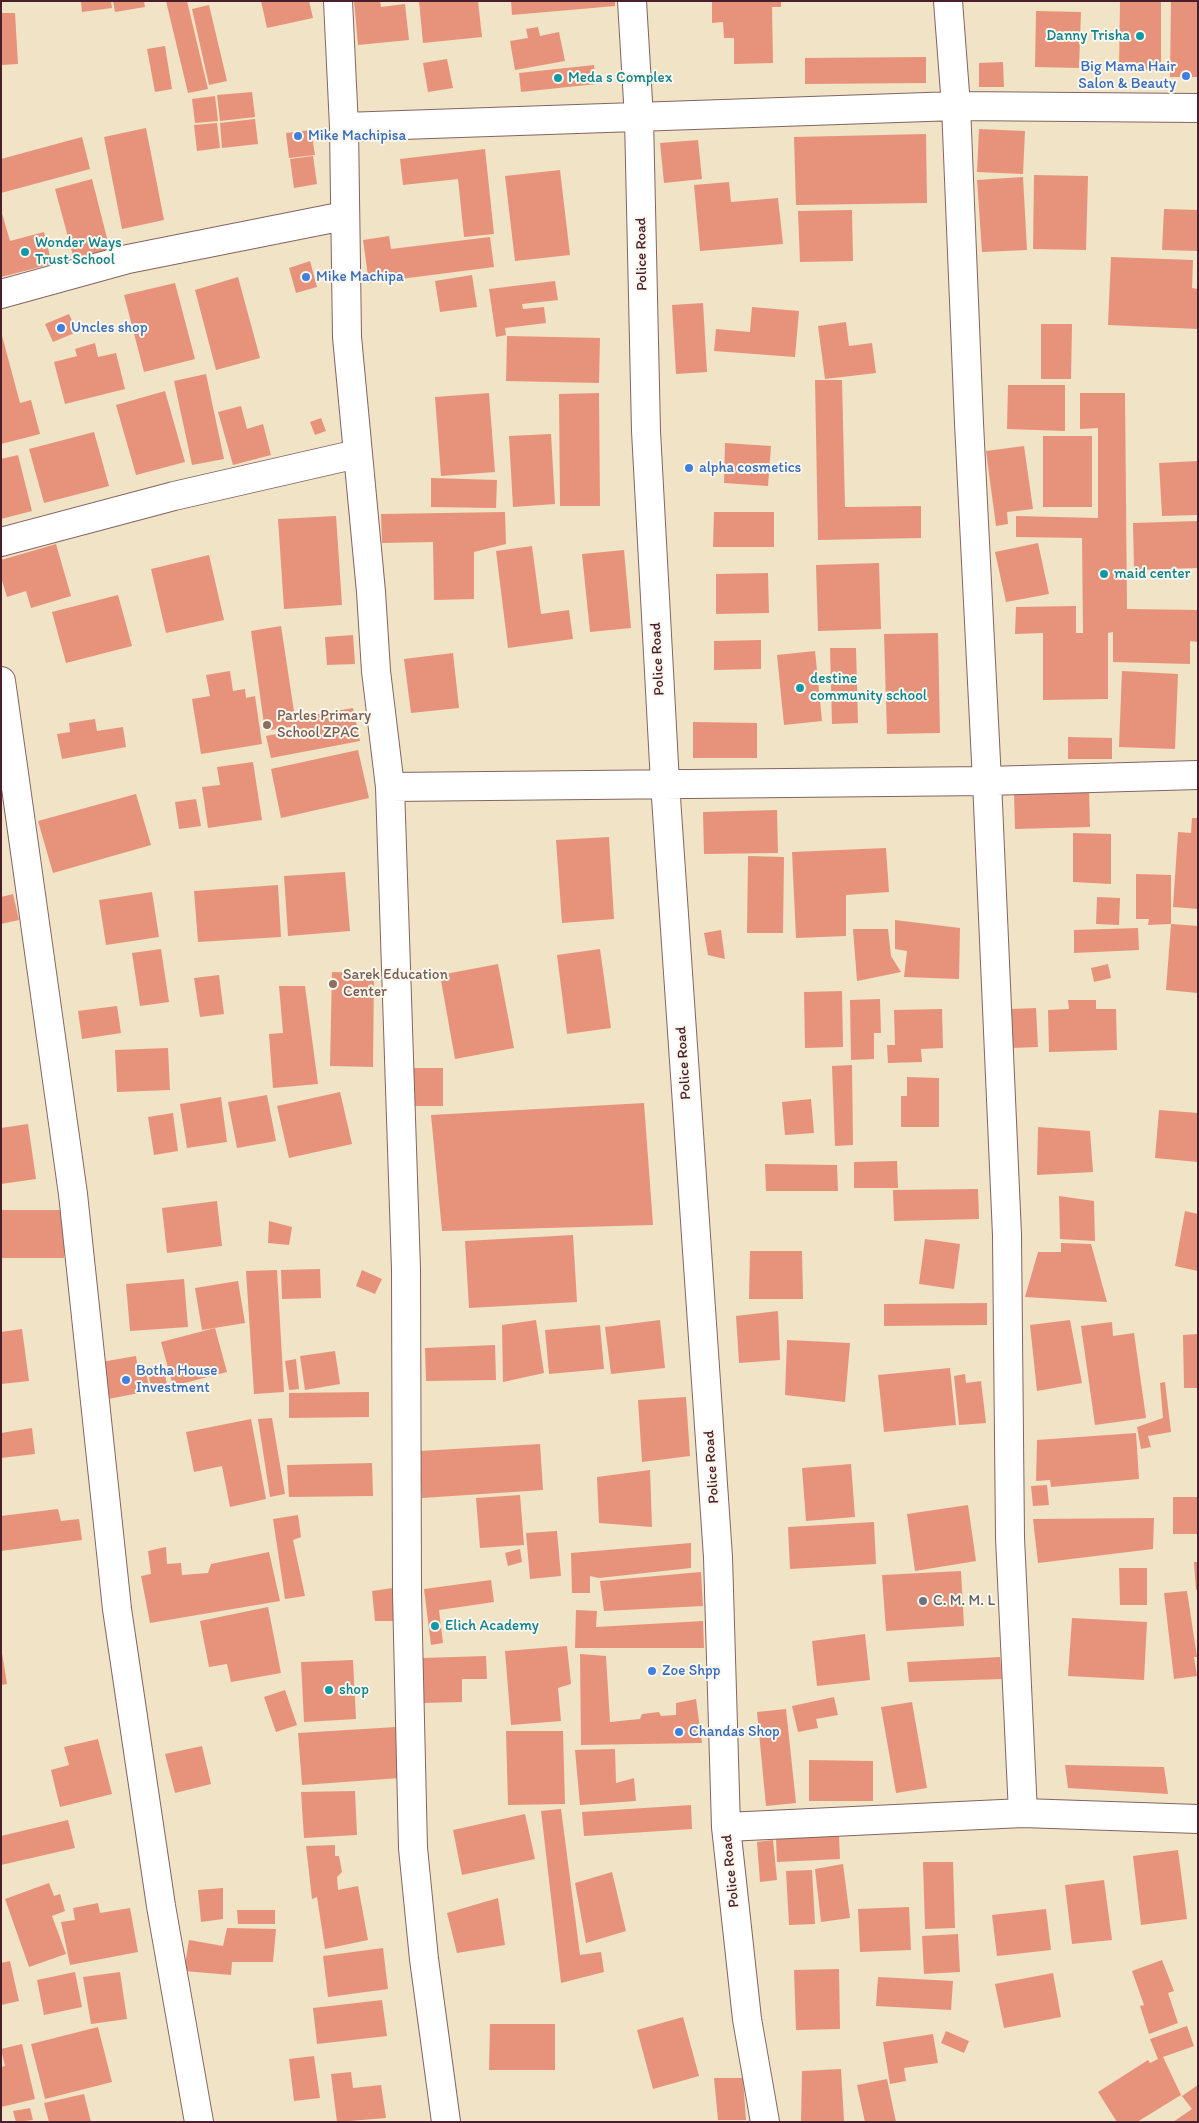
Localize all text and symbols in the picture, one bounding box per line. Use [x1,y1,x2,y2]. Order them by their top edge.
place label: Danny Trisha [1046,27,1130,45]
marker: Danny Trisha [1134,30,1146,42]
place label: Big Mama Hair Salon & Beauty [1078,58,1176,93]
place label: Meda s Complex [568,69,672,87]
marker: Big Mama Hair Salon & Beauty [1180,70,1192,82]
marker: Meda s Complex [552,72,564,84]
place label: Mike Machipisa [308,127,406,145]
marker: Mike Machipisa [292,130,304,142]
street label: Police Road [632,217,652,291]
place label: Wonder Ways Trust School [35,234,122,269]
marker: Wonder Ways Trust School [19,246,31,258]
place label: Mike Machipa [316,268,404,286]
marker: Mike Machipa [300,271,312,283]
place label: Uncles shop [71,319,148,337]
marker: Uncles shop [55,322,67,334]
place label: alpha cosmetics [699,459,801,477]
marker: alpha cosmetics [683,462,695,474]
place label: maid center [1114,565,1191,583]
marker: maid center [1098,568,1110,580]
street label: Police Road [647,622,669,696]
place label: destine community school [810,670,927,705]
marker: destine community school [794,682,806,694]
place label: Parles Primary School ZPAC [277,707,371,742]
marker: Parles Primary School ZPAC [261,719,273,731]
place label: Sarek Education Center [343,966,448,1001]
marker: Sarek Education Center [327,978,339,990]
street label: Police Road [672,1026,696,1100]
place label: Botha House Investment [136,1362,218,1397]
marker: Botha House Investment [120,1374,132,1386]
street label: Police Road [700,1430,724,1504]
place label: C. M. M. L [933,1592,995,1610]
marker: C. M. M. L [917,1595,929,1607]
place label: Elich Academy [445,1617,539,1635]
marker: Elich Academy [429,1620,441,1632]
place label: Zoe Shpp [662,1662,721,1680]
marker: Zoe Shpp [646,1665,658,1677]
place label: shop [339,1681,369,1699]
marker: shop [323,1684,335,1696]
place label: Chandas Shop [689,1723,780,1741]
marker: Chandas Shop [673,1726,685,1738]
street label: Police Road [718,1833,744,1909]

